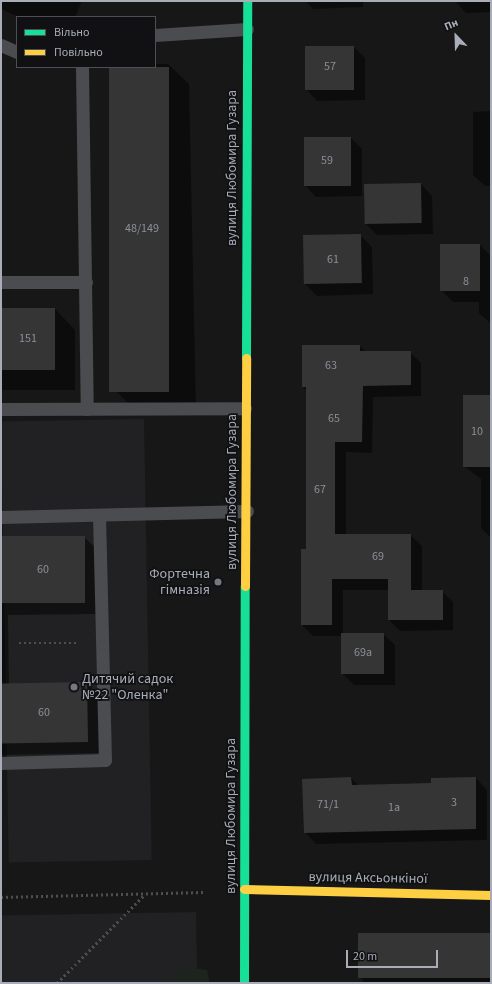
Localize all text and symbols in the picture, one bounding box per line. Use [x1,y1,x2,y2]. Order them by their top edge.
text: Пн [442,15,460,34]
legend [16,16,156,68]
north arrow [436,16,476,56]
text: Вільно [54,24,90,41]
text: Повільно [54,44,103,61]
house number: 57 [324,60,336,74]
street label: вулиця Любомира Гузара [224,90,240,246]
house number: 59 [321,154,333,168]
house number: 48/149 [125,222,159,236]
house number: 61 [327,253,339,267]
house number: 8 [463,275,469,289]
house number: 151 [19,332,37,346]
house number: 63 [325,359,337,373]
house number: 65 [328,412,340,426]
street label: вулиця Любомира Гузара [224,414,240,570]
house number: 10 [471,425,483,439]
house number: 67 [314,483,326,497]
house number: 69 [372,550,384,564]
house number: 60 [37,563,49,577]
place label: Фортечна гімназія [149,566,210,598]
marker: Фортечна гімназія [213,577,223,587]
house number: 69а [354,646,372,660]
place label: Дитячий садок №22 "Оленка" [82,671,173,704]
marker: Дитячий садок №22 "Оленка" [69,682,79,692]
house number: 60 [38,706,50,720]
street label: вулиця Любомира Гузара [223,738,239,894]
house number: 3 [451,796,457,810]
house number: 71/1 [317,798,339,812]
house number: 1а [388,801,400,815]
street label: вулиця Аксьонкіної [308,869,428,887]
scale bar [348,942,440,968]
text: 20 m [353,948,377,965]

